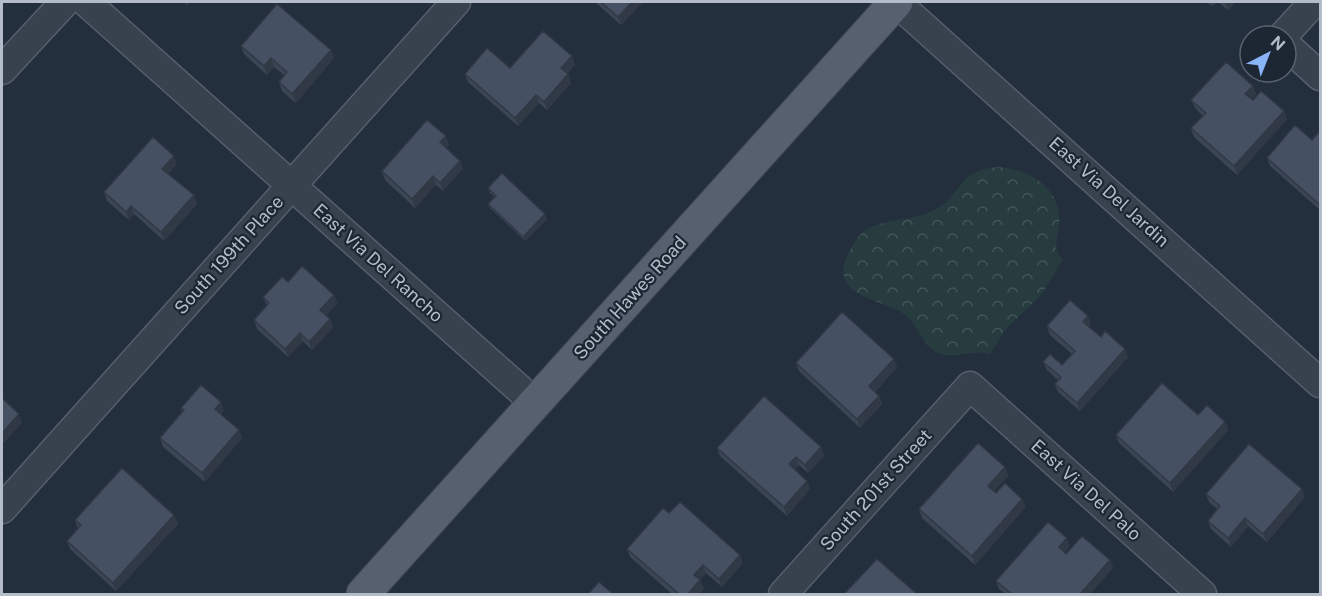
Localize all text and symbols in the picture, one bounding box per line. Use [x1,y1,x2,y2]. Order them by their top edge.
north arrow [1238,24,1298,84]
text: N [1267,32,1289,54]
street label: East Via Del Jardin [1045,132,1174,251]
street label: South 199th Place [170,191,287,318]
street label: East Via Del Rancho [309,199,447,326]
street label: South Hawes Road [569,232,690,363]
street label: South 201st Street [816,425,936,555]
street label: East Via Del Palo [1027,435,1146,544]

